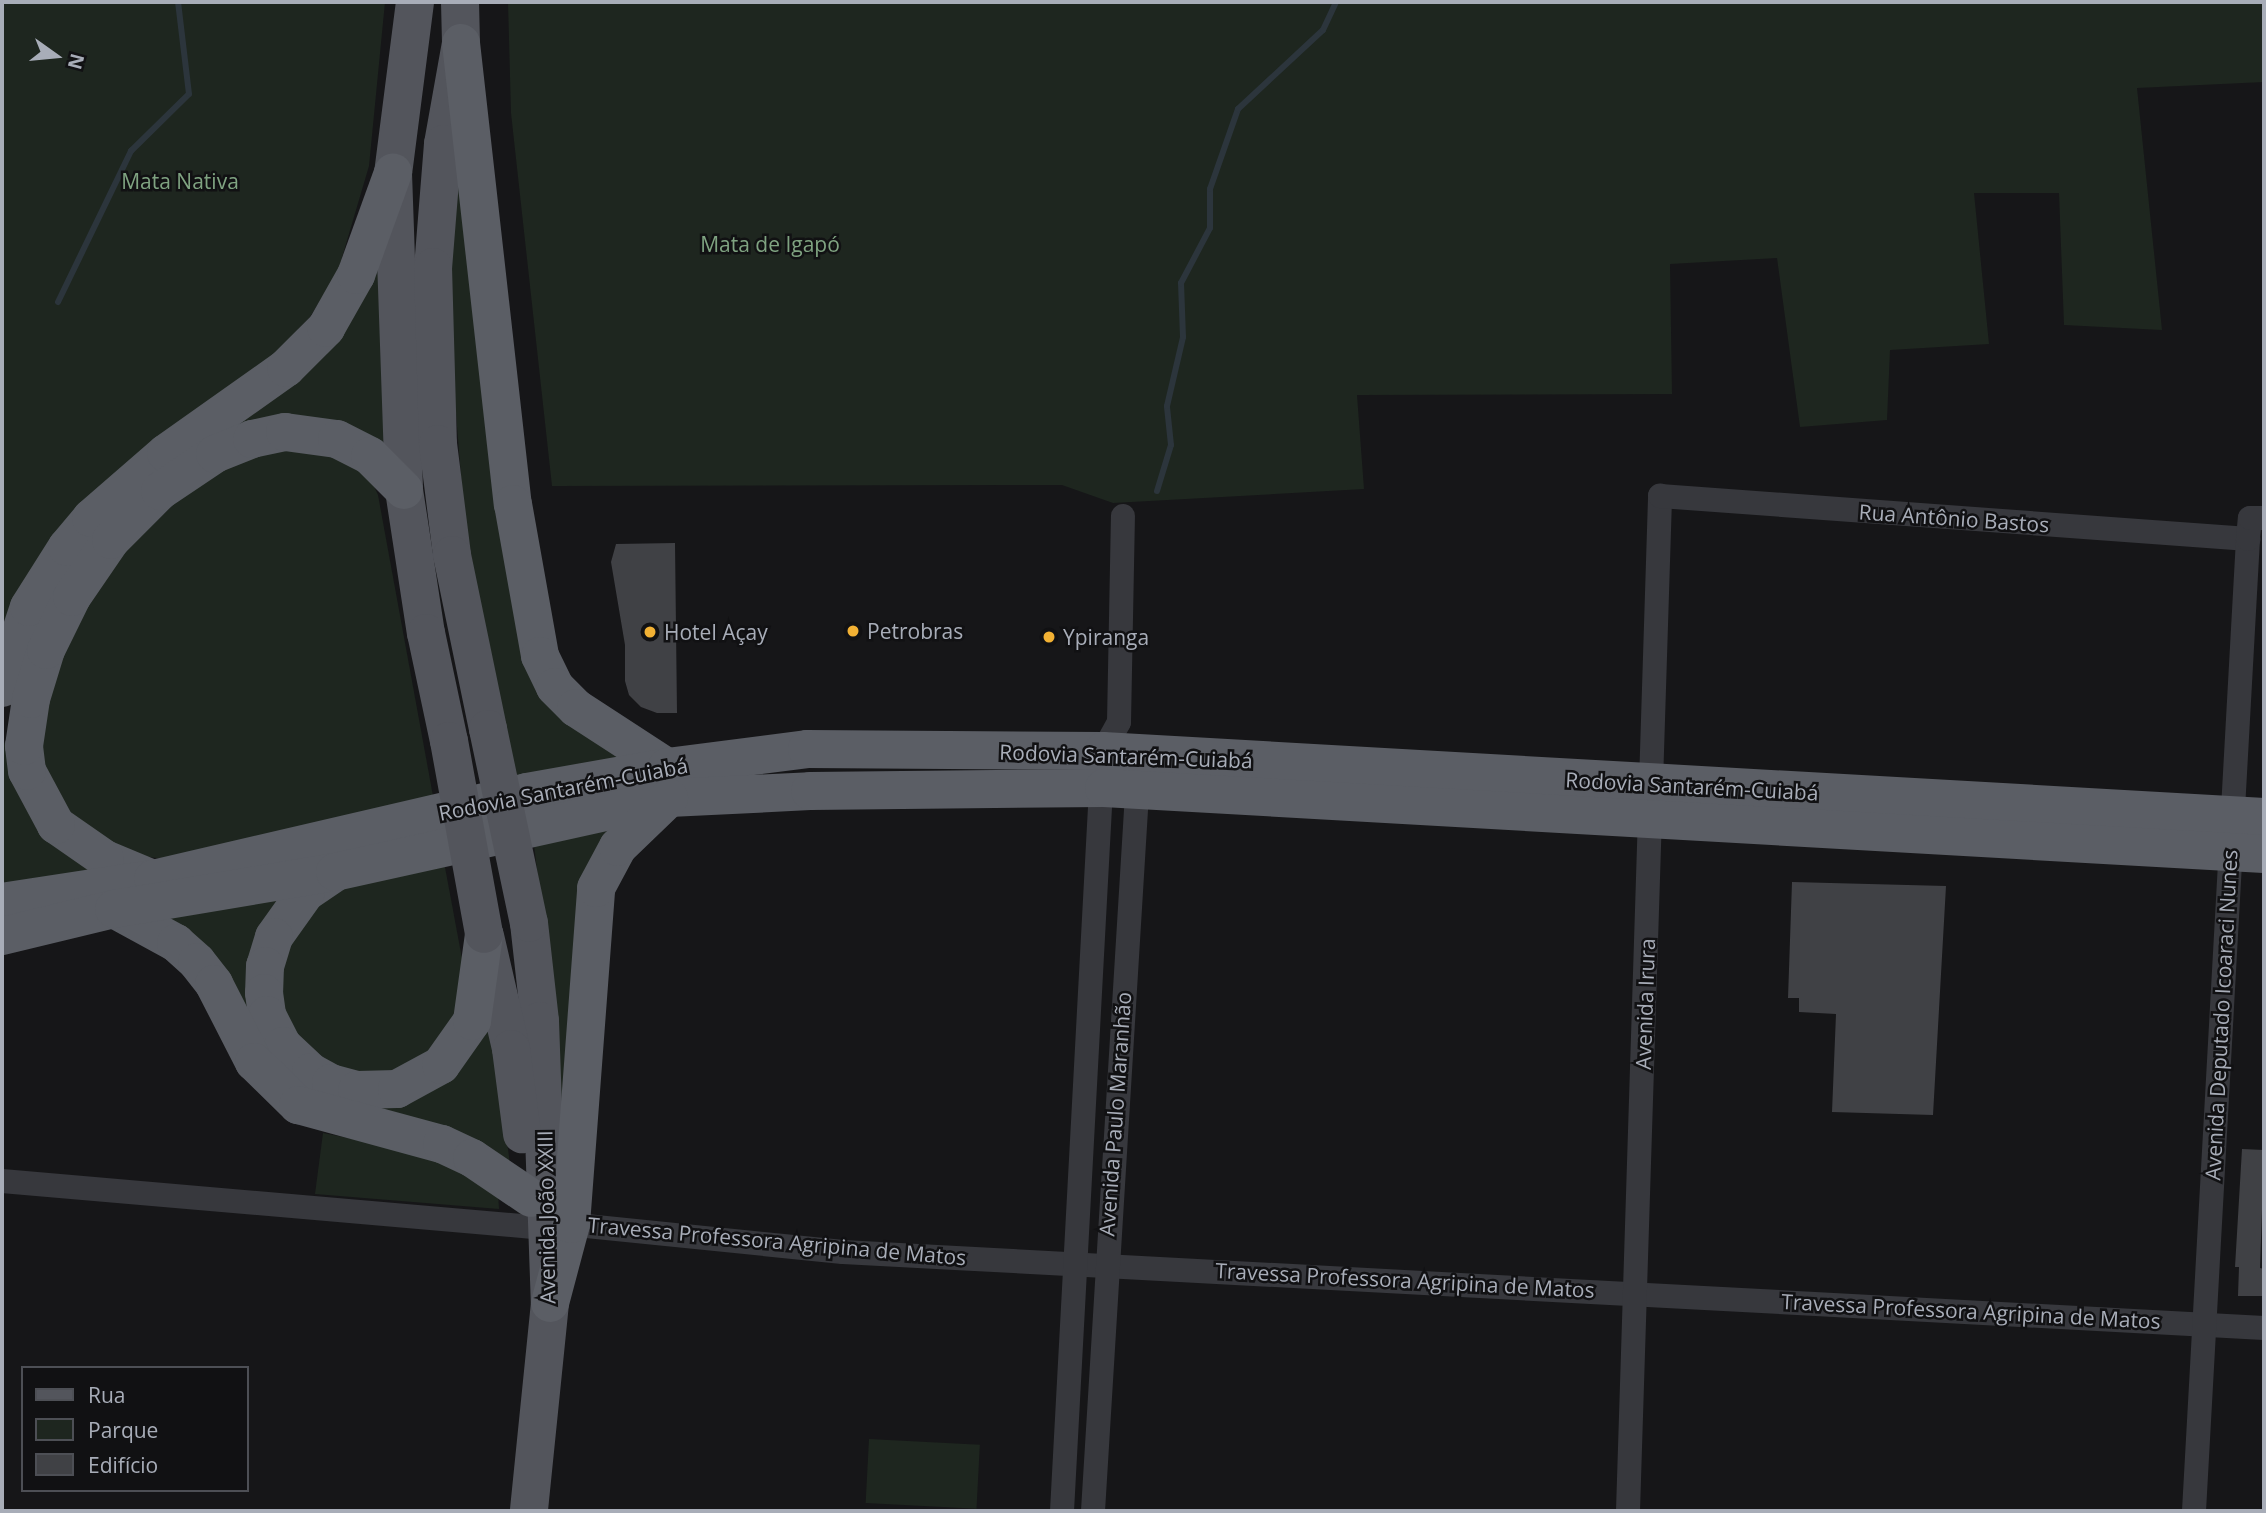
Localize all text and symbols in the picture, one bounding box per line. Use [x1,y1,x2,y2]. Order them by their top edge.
north arrow [21,21,91,91]
text: N [62,51,91,72]
park label: Mata Nativa [121,168,239,194]
park label: Mata de Igapó [700,231,840,257]
street label: Rua Antônio Bastos [1858,499,2050,537]
place label: Petrobras [867,618,963,644]
place label: Hotel Açay [664,619,768,645]
marker: Petrobras [845,623,861,639]
marker: Hotel Açay [642,624,658,640]
place label: Ypiranga [1063,624,1149,650]
marker: Ypiranga [1041,629,1057,645]
street label: Rodovia Santarém-Cuiabá [999,739,1253,773]
street label: Rodovia Santarém-Cuiabá [436,752,690,826]
street label: Rodovia Santarém-Cuiabá [1565,767,1819,805]
street label: Avenida Deputado Icoaraci Nunes [2200,849,2242,1181]
street label: Avenida Irura [1630,938,1660,1070]
street label: Avenida Paulo Maranhão [1094,991,1136,1237]
street label: Avenida João XXIII [532,1130,560,1304]
street label: Travessa Professora Agripina de Matos [587,1212,967,1270]
street label: Travessa Professora Agripina de Matos [1215,1257,1595,1303]
street label: Travessa Professora Agripina de Matos [1781,1288,2161,1334]
legend [21,1366,248,1492]
text: Rua [88,1381,126,1409]
text: Parque [88,1416,158,1444]
text: Edifício [88,1451,158,1479]

